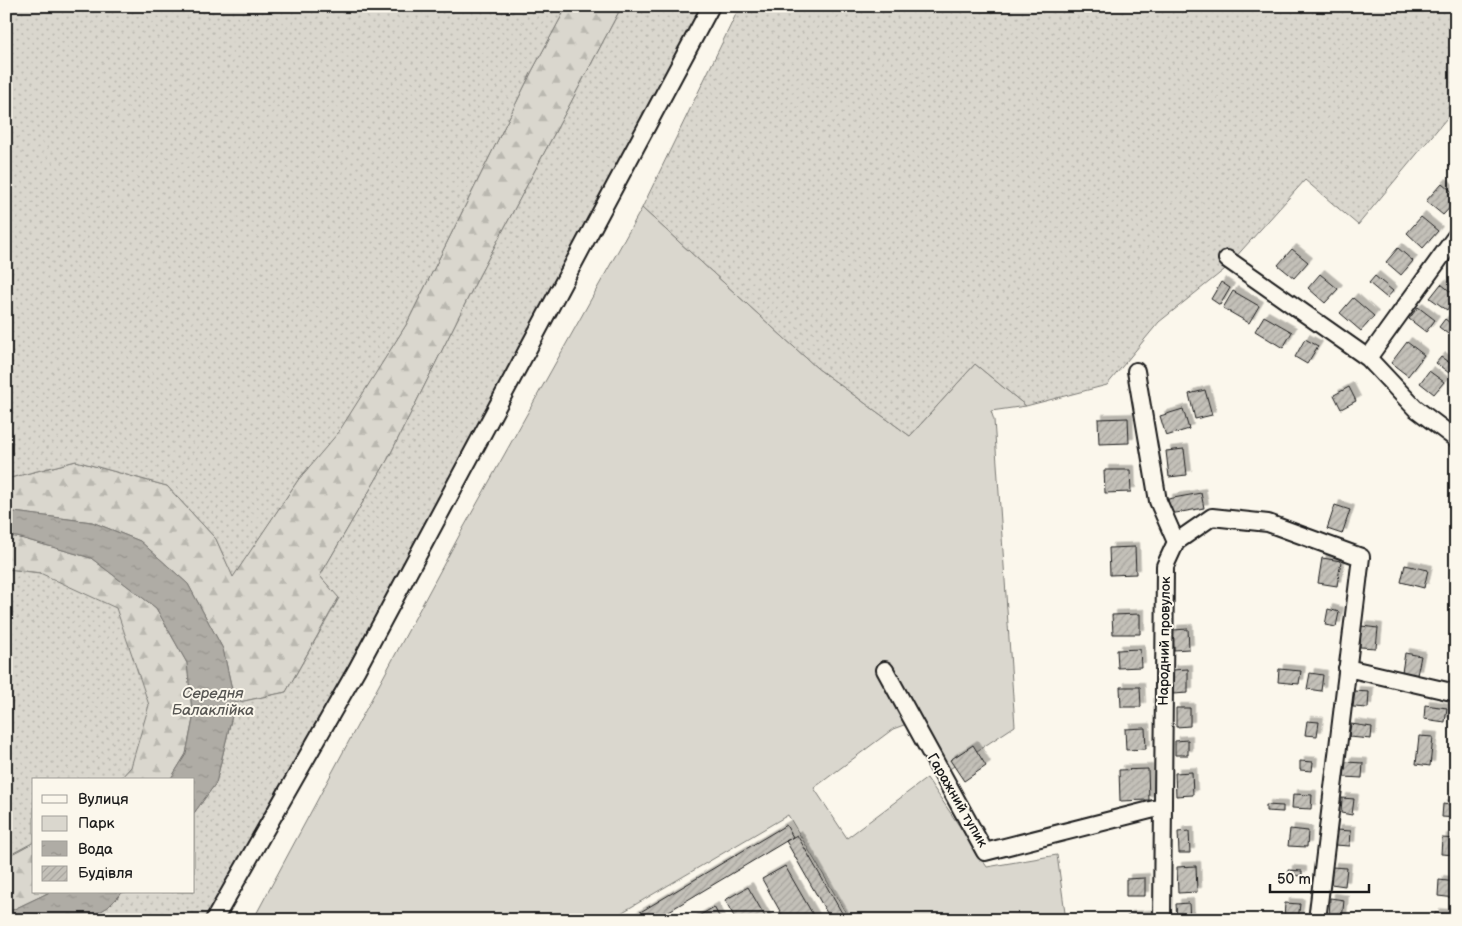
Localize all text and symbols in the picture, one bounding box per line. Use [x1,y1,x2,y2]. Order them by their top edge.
street label: Народний провулок [1155,576,1174,706]
water label: Середня Балаклійка [172,684,254,720]
street label: Гаражний тупик [924,750,992,851]
legend [32,778,195,894]
text: Вулиця [78,790,129,809]
text: Парк [78,814,115,833]
text: Вода [78,840,113,859]
scale bar [1270,861,1368,893]
text: Будівля [78,864,133,883]
text: 50 m [1277,870,1311,889]

